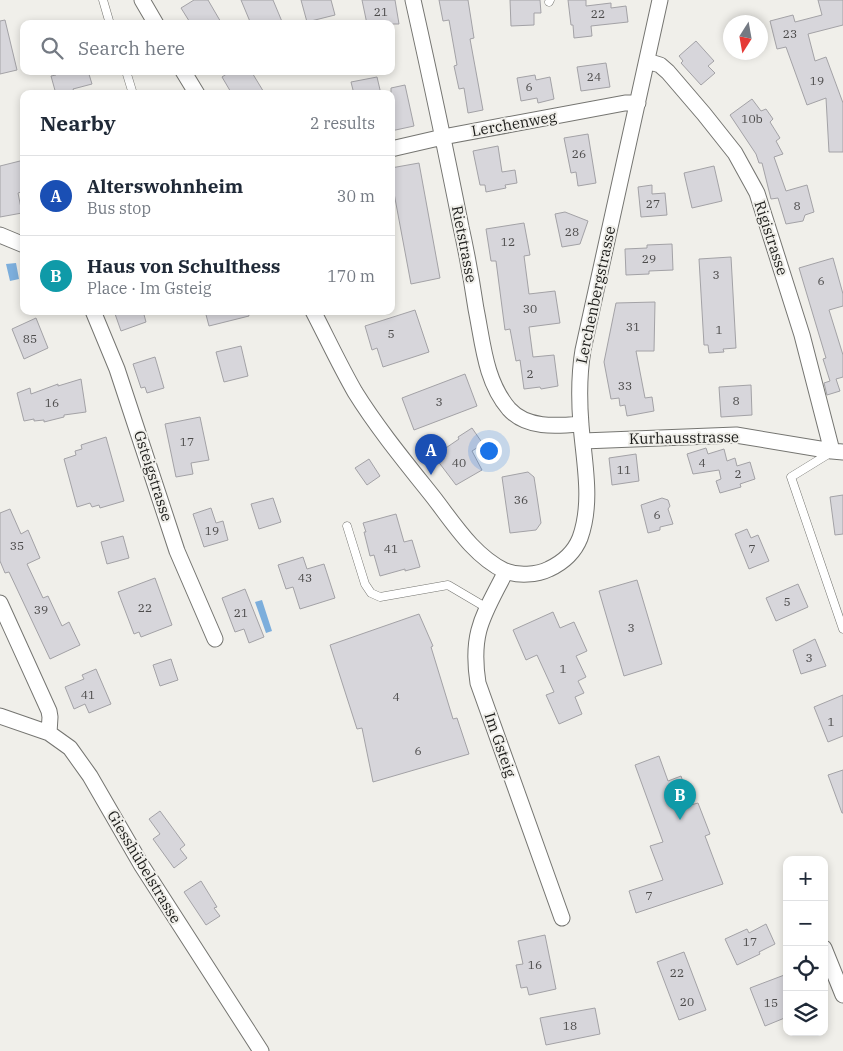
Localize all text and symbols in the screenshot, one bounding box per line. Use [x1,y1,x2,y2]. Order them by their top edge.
house number: 21 [374,4,388,19]
house number: 22 [591,6,605,21]
north arrow [723,15,768,60]
search box [20,20,395,75]
house number: 23 [783,26,797,41]
icon: search [38,34,66,62]
text: Search here [78,36,185,60]
house number: 24 [587,69,601,84]
house number: 19 [810,73,824,88]
house number: 6 [525,79,533,94]
street label: Lerchenweg [470,107,558,140]
text: Nearby [40,109,116,137]
house number: 10b [741,111,763,126]
text: 2 results [310,113,375,133]
house number: 26 [572,146,586,161]
text: Alterswohnheim [87,174,243,198]
text: A [50,186,62,206]
text: 30 m [337,186,375,206]
house number: 27 [646,196,660,211]
text: Bus stop [87,198,151,218]
street label: Rigistrasse [750,198,793,278]
house number: 8 [793,198,801,213]
street label: Rietstrasse [448,204,481,284]
house number: 28 [565,224,579,239]
street label: Lerchenbergstrasse [572,224,619,365]
house number: 12 [501,234,515,249]
house number: 29 [642,251,656,266]
text: Haus von Schulthess [87,254,280,278]
text: B [50,266,62,286]
text: 170 m [327,266,375,286]
house number: 3 [712,267,720,282]
house number: 6 [817,273,825,288]
text: Place · Im Gsteig [87,278,212,298]
house number: 30 [523,301,537,316]
house number: 31 [626,319,640,334]
house number: 1 [715,322,723,337]
house number: 5 [387,326,395,341]
house number: 85 [23,331,37,346]
house number: 2 [526,366,534,381]
house number: 33 [618,378,632,393]
house number: 8 [732,393,740,408]
house number: 3 [435,394,443,409]
house number: 16 [45,395,59,410]
street label: Kurhausstrasse [629,427,739,448]
street label: Gsteigstrasse [130,428,177,524]
house number: 17 [180,434,194,449]
pin: A [415,434,447,475]
your location [476,438,502,464]
house number: 40 [452,455,466,470]
house number: 4 [698,455,706,470]
house number: 11 [617,462,631,477]
house number: 2 [734,466,742,481]
house number: 36 [514,492,528,507]
house number: 6 [653,507,661,522]
house number: 19 [205,523,219,538]
house number: 35 [10,538,24,553]
house number: 41 [384,541,398,556]
house number: 7 [748,541,756,556]
house number: 43 [298,570,312,585]
house number: 5 [783,594,791,609]
house number: 22 [138,600,152,615]
house number: 39 [34,602,48,617]
house number: 21 [234,605,248,620]
house number: 3 [627,620,635,635]
house number: 3 [805,650,813,665]
house number: 1 [559,661,567,676]
house number: 41 [81,687,95,702]
house number: 4 [392,689,400,704]
street label: Im Gsteig [481,710,520,780]
house number: 1 [827,714,835,729]
house number: 6 [414,743,422,758]
pin: B [664,779,696,820]
street label: Giesshübelstrasse [103,807,186,927]
map controls [783,856,828,1036]
button: + [783,856,828,901]
house number: 7 [645,888,653,903]
button: − [783,901,828,946]
house number: 17 [743,934,757,949]
button: locate [783,946,828,991]
house number: 16 [528,957,542,972]
house number: 22 [670,965,684,980]
button: layers [783,991,828,1036]
house number: 20 [680,994,694,1009]
house number: 15 [764,995,778,1010]
house number: 18 [563,1018,577,1033]

